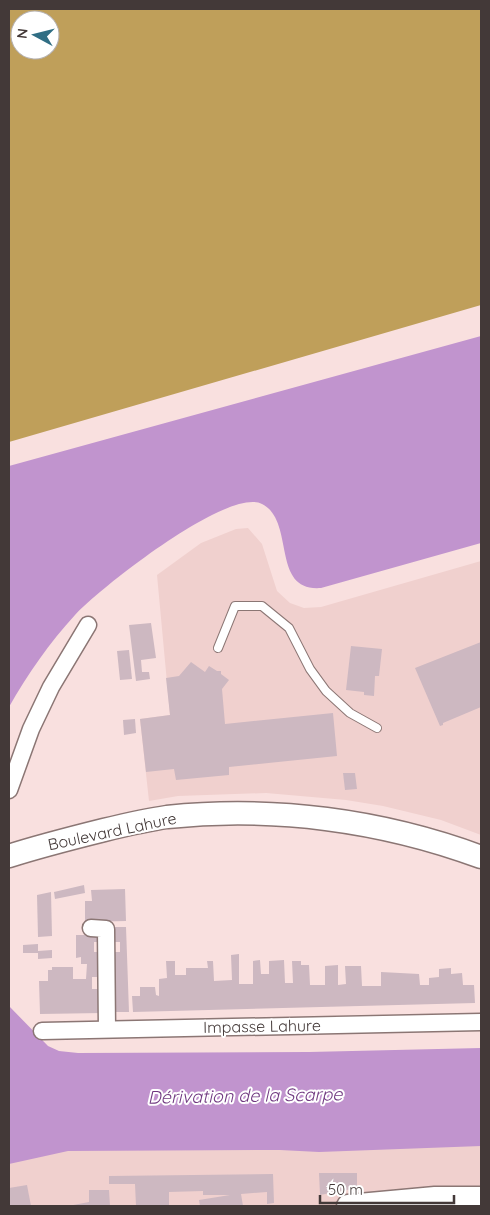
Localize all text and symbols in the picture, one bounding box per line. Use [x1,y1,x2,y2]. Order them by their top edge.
north arrow [10,10,60,60]
text: N [13,27,32,40]
street label: Boulevard Lahure [46,808,178,854]
street label: Impasse Lahure [203,1015,321,1037]
water label: Dérivation de la Scarpe [147,1082,343,1109]
scale bar [320,1172,454,1204]
text: 50 m [328,1180,363,1199]

